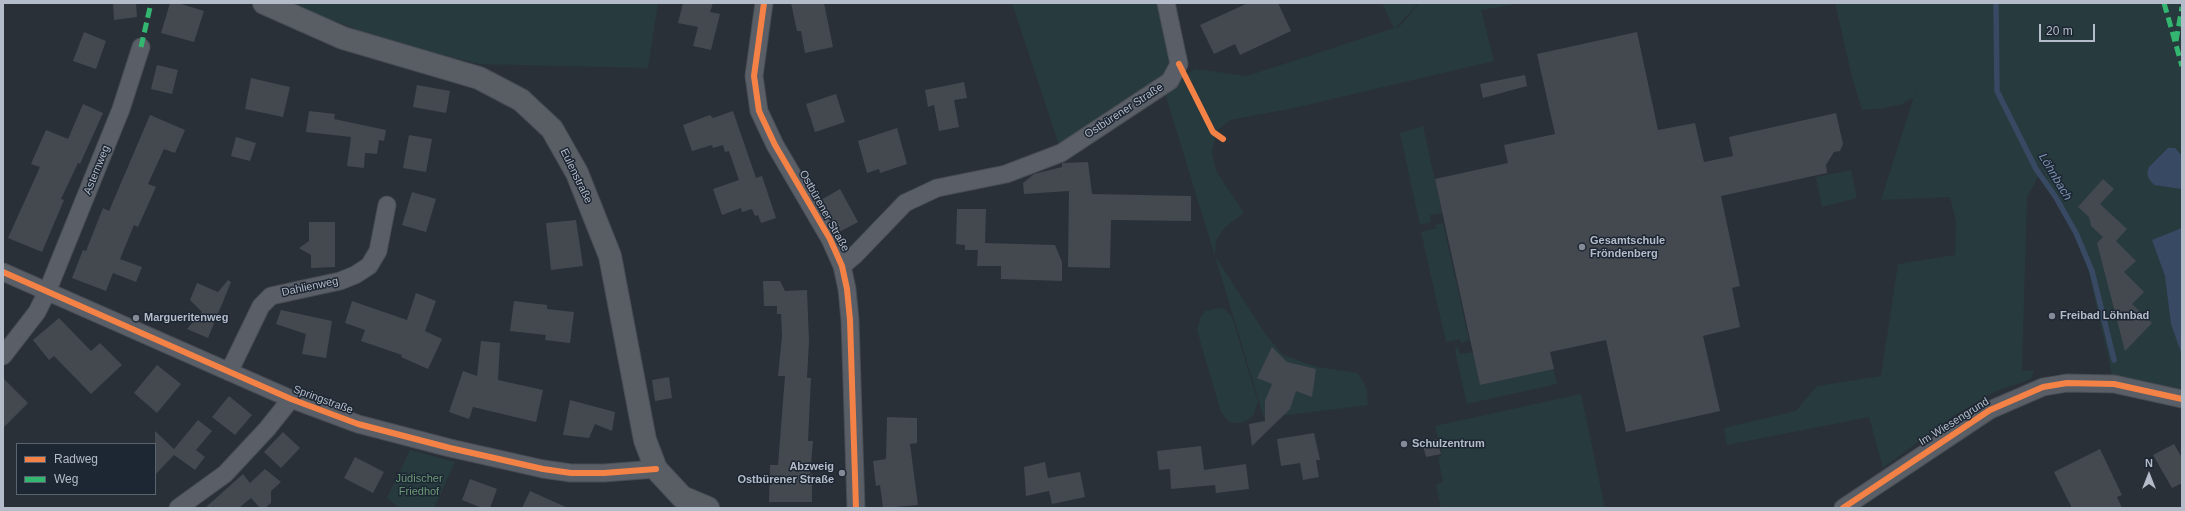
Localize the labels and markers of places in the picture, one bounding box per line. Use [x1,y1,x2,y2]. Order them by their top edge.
place label: Gesamtschule Fröndenberg [1590,234,1665,260]
marker: Gesamtschule Fröndenberg [1577,242,1587,252]
place label: Freibad Löhnbad [2060,309,2149,323]
place label: Margueritenweg [144,311,228,325]
marker: Freibad Löhnbad [2047,311,2057,321]
marker: Margueritenweg [131,313,141,323]
place label: Schulzentrum [1412,437,1485,451]
marker: Schulzentrum [1399,439,1409,449]
place label: Abzweig Ostbürener Straße [737,460,834,486]
marker: Abzweig Ostbürener Straße [837,468,847,478]

